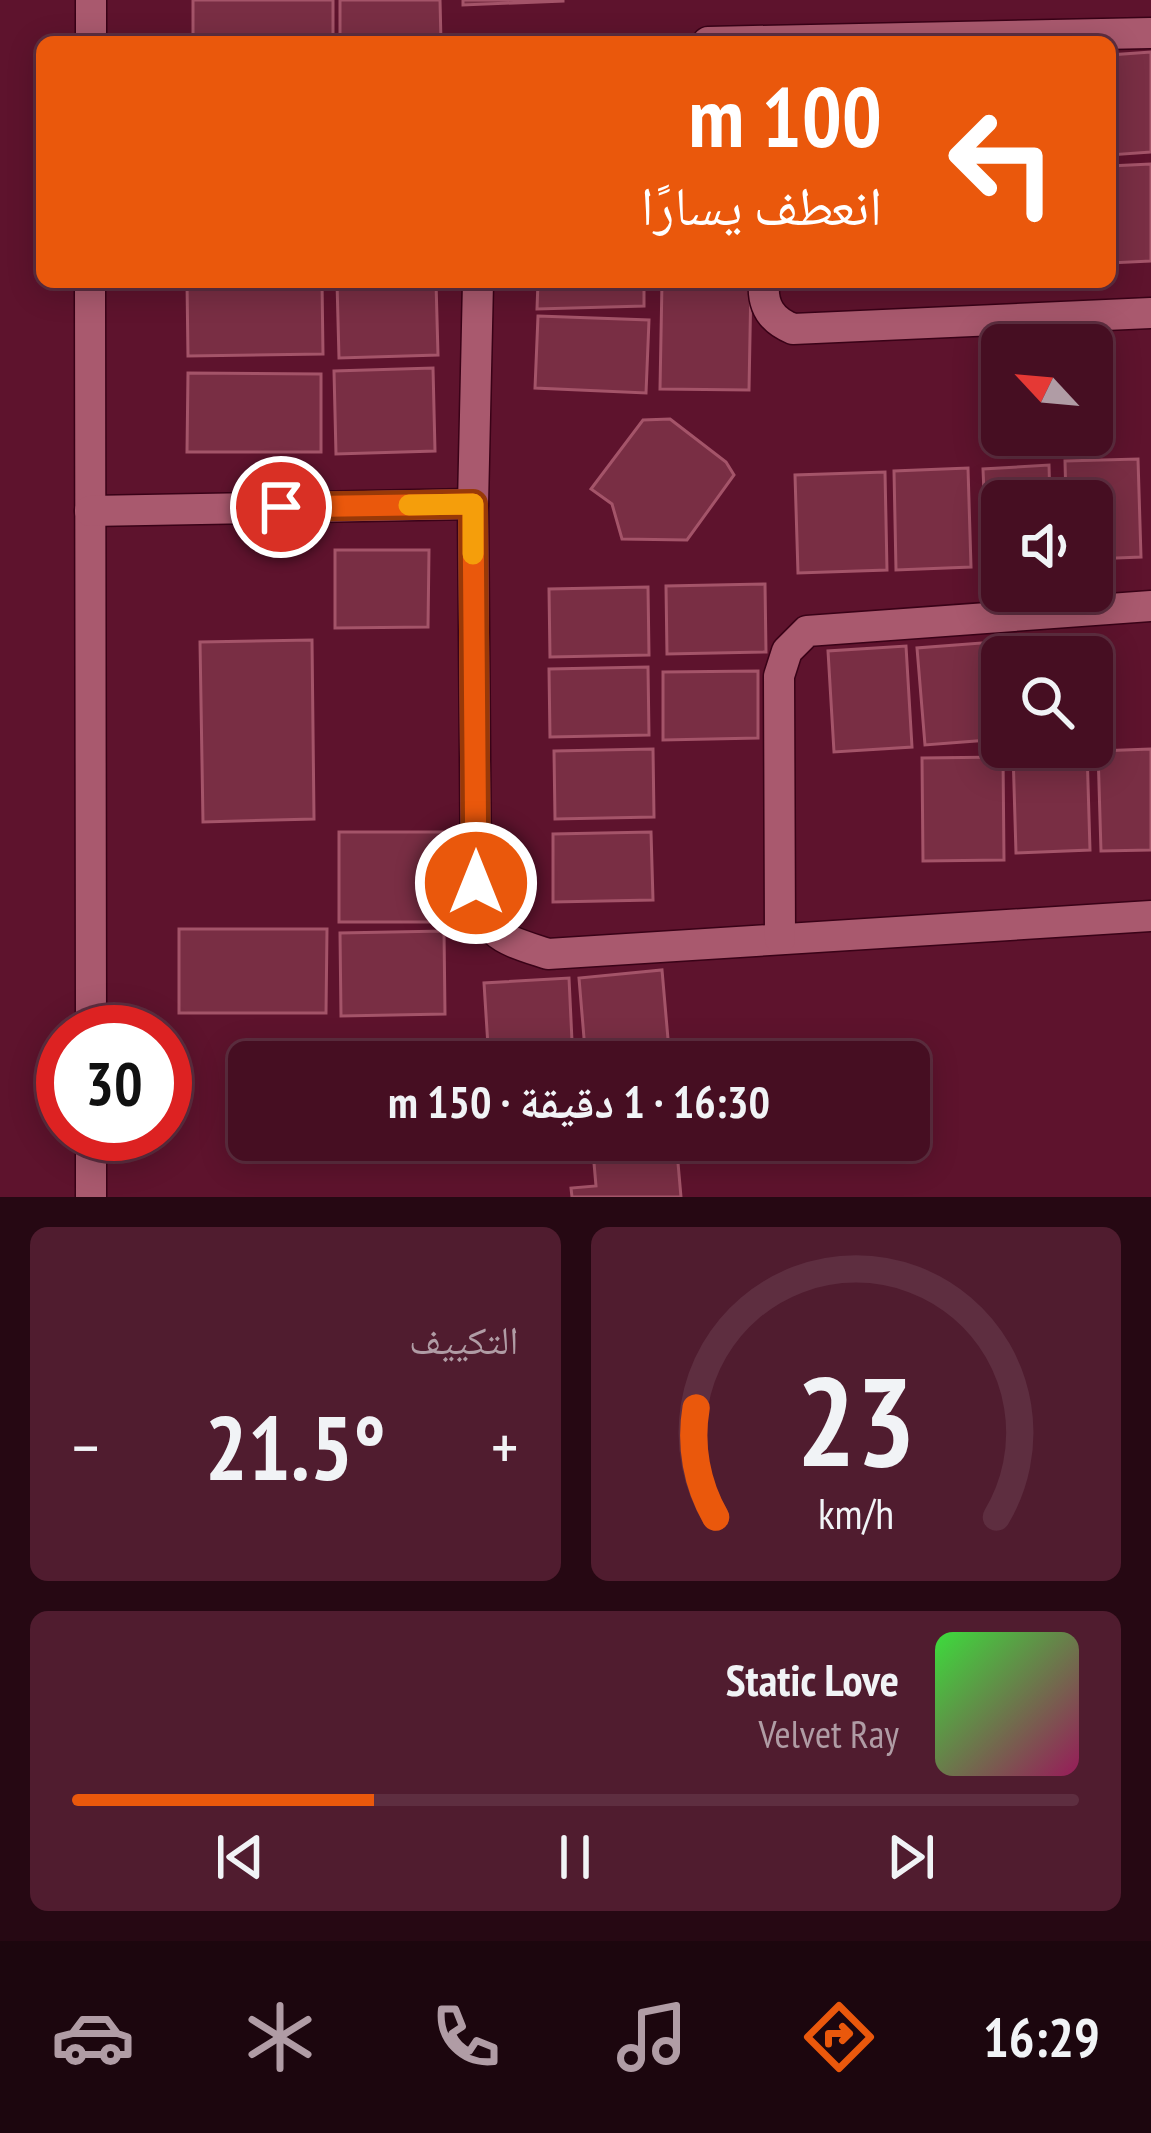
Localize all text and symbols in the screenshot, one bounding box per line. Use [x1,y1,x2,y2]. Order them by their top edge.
text: 100 m [689,61,882,170]
icon: left [924,84,1080,240]
text: انعطف يسارًا [641,170,882,240]
north arrow [981,324,1113,456]
map controls [981,324,1113,768]
pin [230,456,332,558]
icon: arrive [248,474,314,540]
button: sound [981,480,1113,612]
button: search [981,636,1113,768]
position arrow [413,820,539,946]
speed limit sign: 30 [36,1005,192,1161]
text: 16:30 · 1 دقيقة · 150 m [388,1072,770,1130]
text: التكييف [409,1314,519,1365]
text: 23 [796,1339,915,1500]
text: 21.5° [205,1388,386,1505]
text: − [72,1404,99,1489]
text: + [491,1404,519,1489]
text: km/h [818,1485,894,1541]
text: Static Love [726,1650,899,1708]
text: Velvet Ray [758,1708,899,1759]
icon: previous [207,1824,273,1890]
icon: pause [542,1824,608,1890]
icon: next [878,1824,944,1890]
icon: car [51,1995,135,2079]
icon: climate [238,1995,322,2079]
icon: phone [424,1995,508,2079]
icon: music [610,1995,694,2079]
icon: directions [797,1995,881,2079]
text: 16:29 [983,2002,1100,2072]

